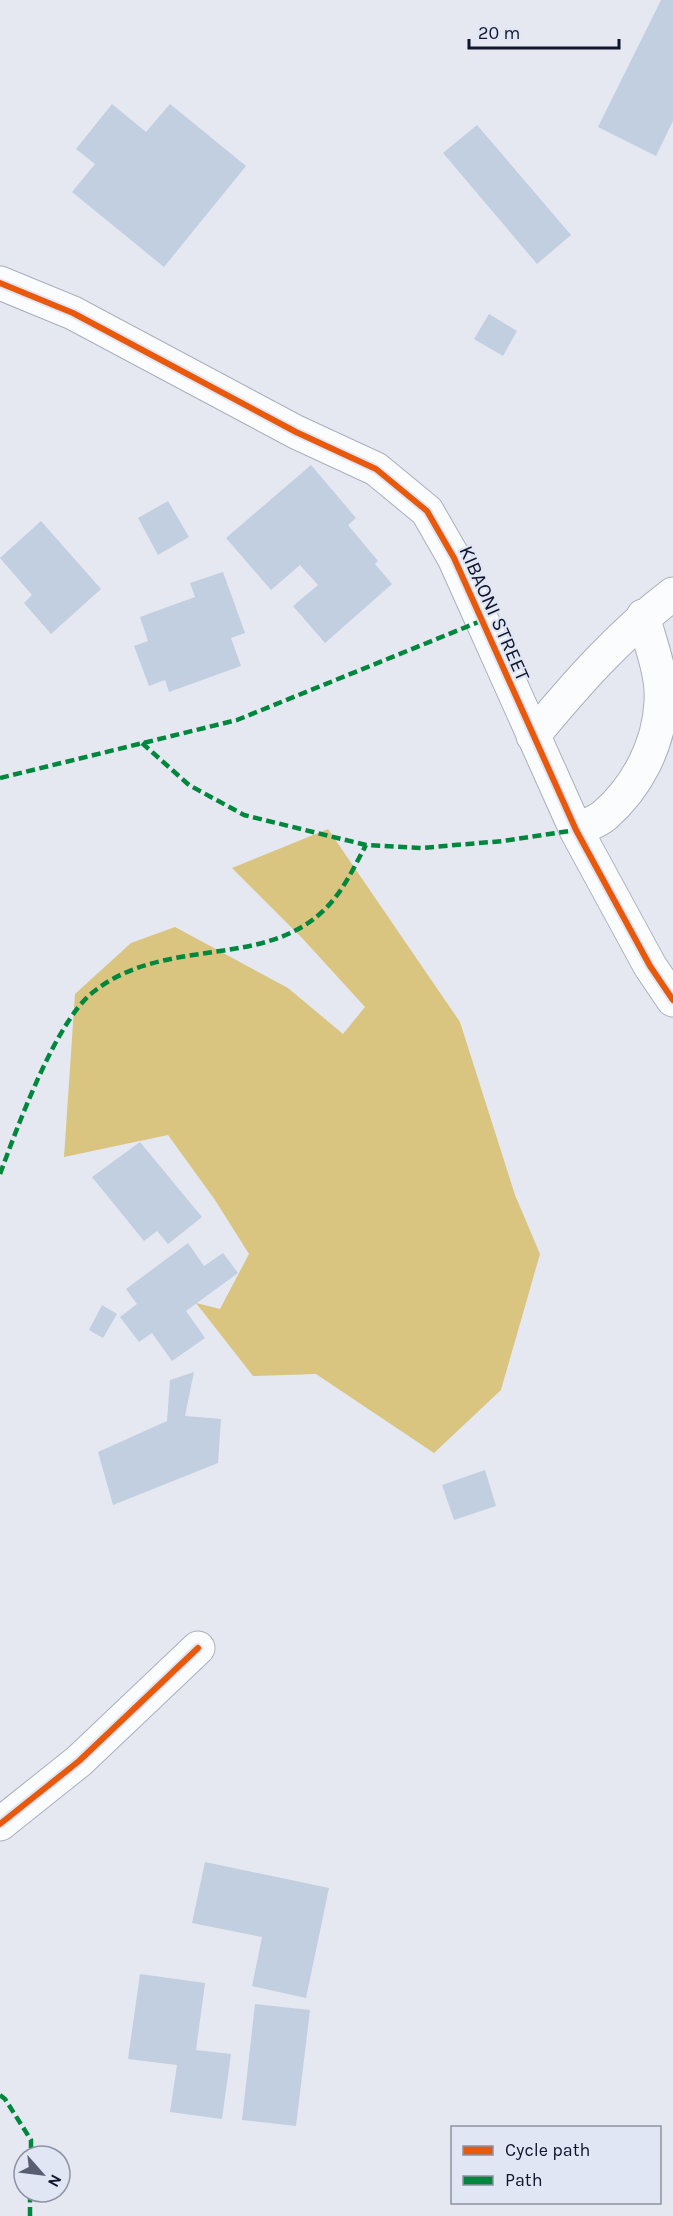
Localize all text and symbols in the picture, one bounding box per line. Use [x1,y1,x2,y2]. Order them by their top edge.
scale bar [469,12,619,50]
text: 20 m [478,22,520,44]
street label: KIBAONI STREET [454,542,535,684]
legend [451,2126,661,2204]
text: Cycle path [505,2139,590,2161]
north arrow [12,2144,72,2204]
text: Path [505,2169,543,2191]
text: N [44,2171,66,2190]

